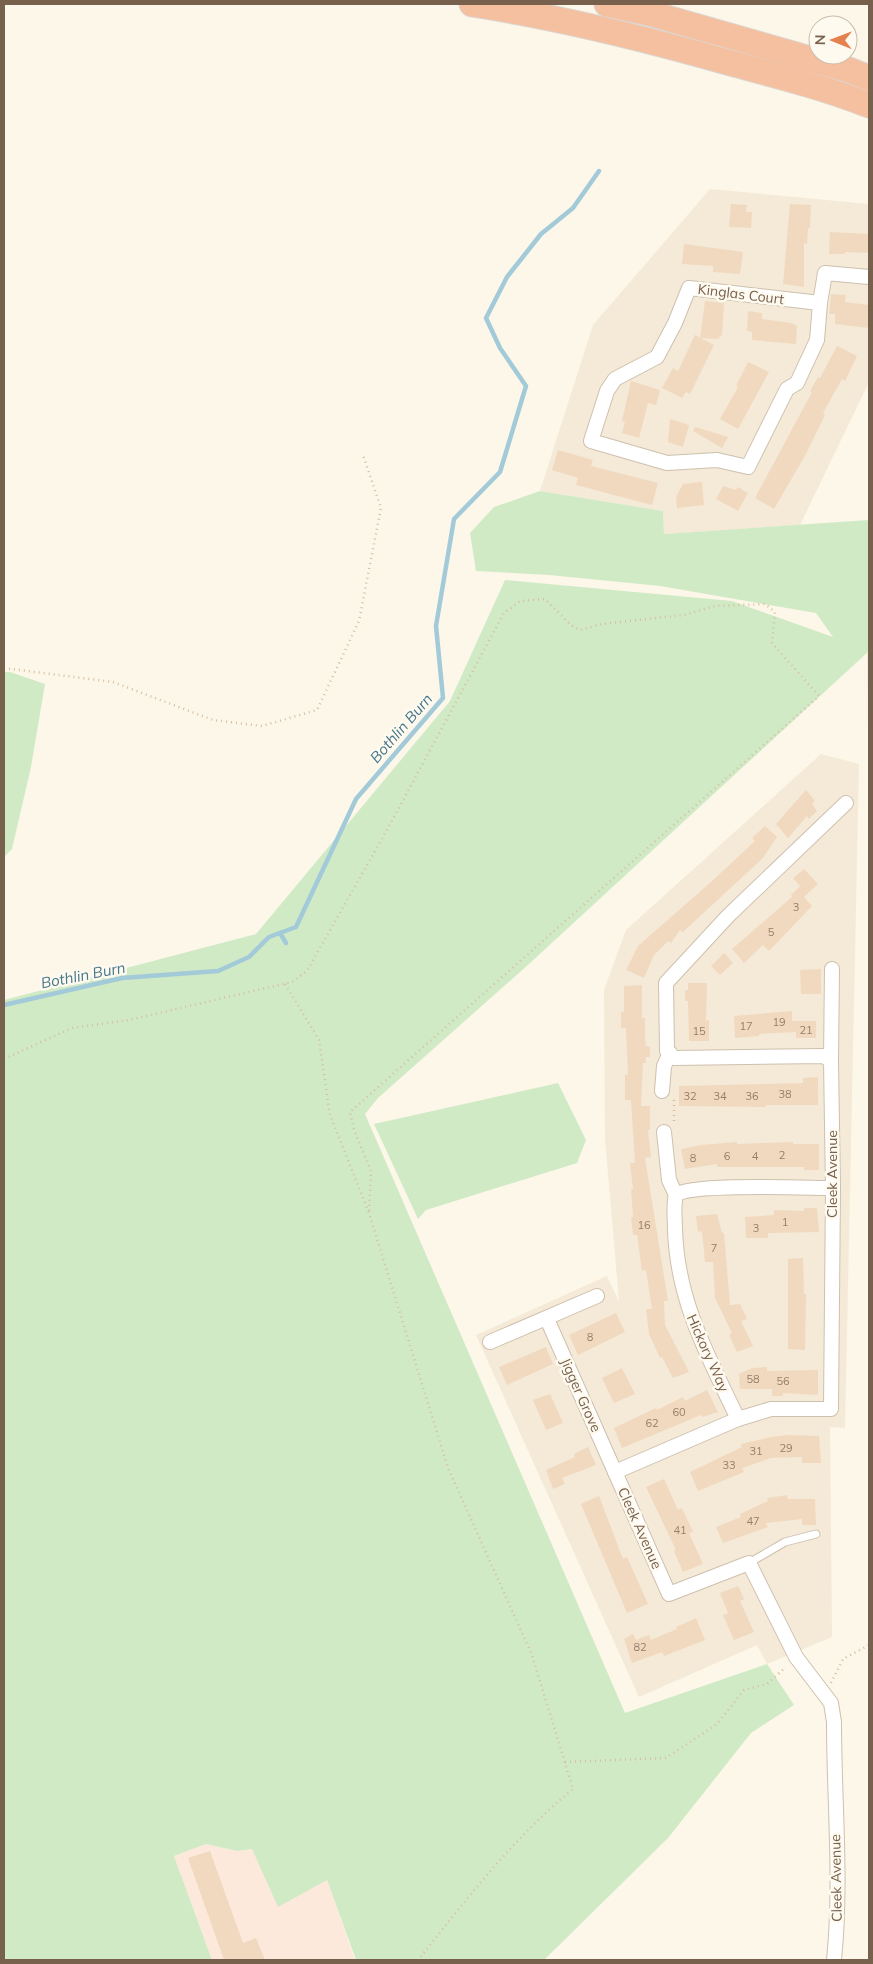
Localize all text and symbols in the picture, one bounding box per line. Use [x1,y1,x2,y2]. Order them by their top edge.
north arrow [808,15,858,65]
text: N [811,34,829,45]
street label: Kinglas Court [697,280,785,308]
water label: Bothlin Burn [366,689,436,767]
house number: 3 [793,900,799,914]
house number: 5 [768,925,775,939]
water label: Bothlin Burn [39,957,127,992]
house number: 19 [772,1015,786,1029]
house number: 17 [739,1019,753,1033]
house number: 21 [799,1023,813,1037]
house number: 15 [692,1024,706,1038]
house number: 38 [778,1087,792,1101]
house number: 32 [683,1089,697,1103]
house number: 34 [713,1089,727,1103]
house number: 36 [745,1089,759,1103]
street label: Cleek Avenue [823,1130,841,1218]
house number: 2 [779,1148,786,1162]
house number: 6 [724,1149,731,1163]
house number: 4 [752,1149,759,1163]
house number: 8 [690,1151,697,1165]
house number: 1 [782,1215,788,1229]
house number: 16 [637,1218,651,1232]
house number: 3 [753,1221,759,1235]
house number: 7 [711,1241,717,1255]
street label: Hickory Way [683,1311,733,1395]
house number: 8 [587,1330,594,1344]
street label: Jigger Grove [557,1355,605,1435]
house number: 58 [746,1372,760,1386]
house number: 56 [776,1374,790,1388]
house number: 60 [672,1405,686,1419]
house number: 62 [645,1416,659,1430]
house number: 29 [779,1441,793,1455]
house number: 31 [749,1444,763,1458]
house number: 33 [722,1458,736,1472]
street label: Cleek Avenue [614,1484,666,1572]
house number: 47 [746,1514,760,1528]
house number: 41 [673,1523,687,1537]
house number: 82 [633,1640,647,1654]
street label: Cleek Avenue [826,1834,846,1922]

